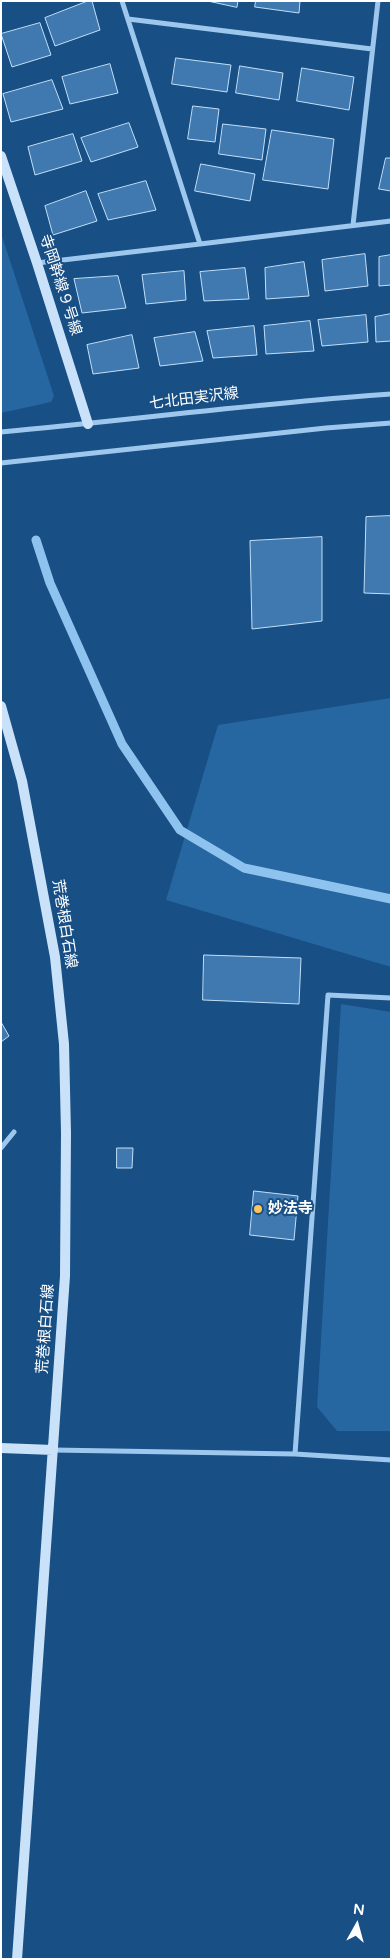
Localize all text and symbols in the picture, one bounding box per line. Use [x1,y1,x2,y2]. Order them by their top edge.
street label: 寺岡幹線９号線 [35,232,85,338]
street label: 七北田実沢線 [148,385,240,413]
street label: 荒巻根白石線 [48,878,80,970]
place label: 妙法寺 [268,1200,313,1218]
marker: 妙法寺 [252,1203,264,1215]
street label: 荒巻根白石線 [34,1283,58,1375]
north arrow [332,1900,382,1950]
text: N [352,1900,366,1919]

